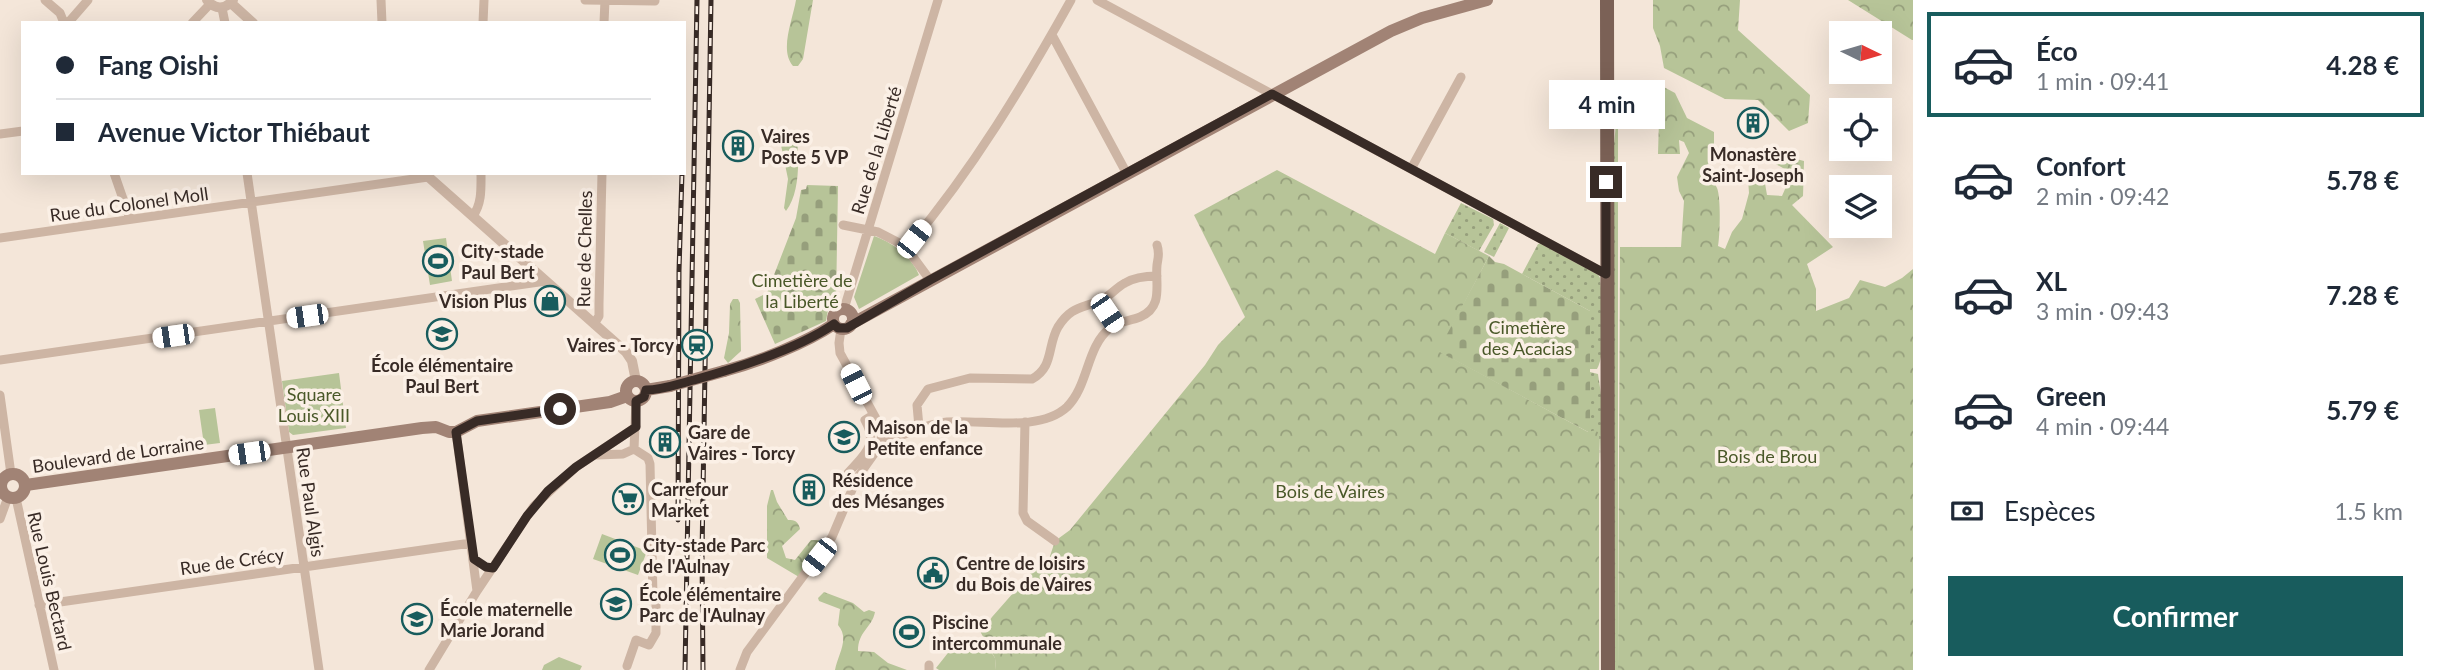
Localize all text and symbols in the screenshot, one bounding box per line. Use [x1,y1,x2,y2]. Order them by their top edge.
north arrow [1829,21,1892,84]
map controls [1829,21,1892,238]
icon: car [1952,33,2015,96]
text: Éco [2036,35,2078,67]
text: Fang Oishi [98,49,219,81]
text: 4.28 € [2326,49,2399,81]
text: 1 min · 09:41 [2036,67,2169,95]
callout: 4 min [1548,80,1664,130]
street label: Rue de la Liberté [846,83,906,217]
text: 4 min [1578,90,1636,118]
button: locate [1829,98,1892,161]
building icon: Monastère Saint-Joseph [1736,106,1770,140]
text: Avenue Victor Thiébaut [98,116,370,148]
place label: Vaires Poste 5 VP [760,125,848,168]
building icon: Vaires Poste 5 VP [721,129,755,163]
place label: Monastère Saint-Joseph [1702,143,1804,186]
icon: car [1952,148,2015,211]
text: Confort [2036,150,2126,182]
text: 5.78 € [2326,164,2399,196]
route end [1590,166,1622,198]
button: layers [1829,175,1892,238]
street label: Rue du Colonel Moll [48,182,210,226]
text: 2 min · 09:42 [2036,182,2169,210]
street label: Rue de Chelles [572,190,596,307]
car [893,216,936,262]
place label: City-stade Paul Bert [461,240,544,283]
sports icon: City-stade Paul Bert [421,244,455,278]
icon: car [1952,263,2015,326]
text: XL [2036,265,2067,297]
park label: Cimetière de la Liberté [751,269,853,312]
text: 7.28 € [2326,279,2399,311]
shop icon: Vision Plus [533,284,567,318]
place label: Vision Plus [438,290,527,312]
car [1087,290,1128,336]
text: 3 min · 09:43 [2036,297,2169,325]
car [285,303,330,329]
park label: Cimetière des Acacias [1482,316,1572,359]
school or university icon: École élémentaire Paul Bert [425,317,459,351]
car [151,323,196,349]
station icon: Vaires - Torcy [680,328,714,362]
place label: Vaires - Torcy [566,334,675,356]
place label: École élémentaire Paul Bert [371,354,513,397]
car [838,361,875,407]
icon: car [1952,378,2015,441]
text: Green [2036,380,2106,412]
park label: Square Louis XIII [278,383,350,426]
route start [544,393,576,425]
text: 5.79 € [2326,394,2399,426]
text: 4 min · 09:44 [2036,412,2169,440]
place label: Maison de la Petite enfance [867,416,983,459]
school or university icon: Maison de la Petite enfance [827,420,861,454]
place label: Gare de Vaires - Torcy [687,421,796,464]
building icon: Gare de Vaires - Torcy [648,425,682,459]
street label: Boulevard de Lorraine [31,431,205,477]
car [227,440,272,466]
park label: Bois de Brou [1717,445,1817,467]
street label: Rue Paul Algis [292,446,330,559]
place label: Résidence des Mésanges [832,469,945,512]
building icon: Résidence des Mésanges [792,473,826,507]
place label: Carrefour Market [651,478,728,521]
park label: Bois de Vaires [1275,480,1385,502]
supermarket icon: Carrefour Market [611,482,645,516]
icon: cash [1948,492,1986,530]
text: Espèces [2004,495,2096,527]
text: 1.5 km [2334,497,2403,525]
street label: Rue Louis Bectard [23,509,77,653]
place label: City-stade Parc de l'Aulnay [643,534,766,577]
car [798,534,841,580]
sports icon: City-stade Parc de l'Aulnay [603,538,637,572]
street label: Rue de Crécy [179,543,286,579]
place label: Centre de loisirs du Bois de Vaires [956,552,1092,595]
public building icon: Centre de loisirs du Bois de Vaires [916,556,950,590]
button: Confirmer [1948,576,2403,656]
place label: École élémentaire Parc de l'Aulnay [639,583,782,626]
school or university icon: École élémentaire Parc de l'Aulnay [599,587,633,621]
place label: École maternelle Marie Jorand [440,598,573,641]
school or university icon: École maternelle Marie Jorand [400,602,434,636]
place label: Piscine intercommunale [932,611,1062,654]
sports icon: Piscine intercommunale [892,615,926,649]

